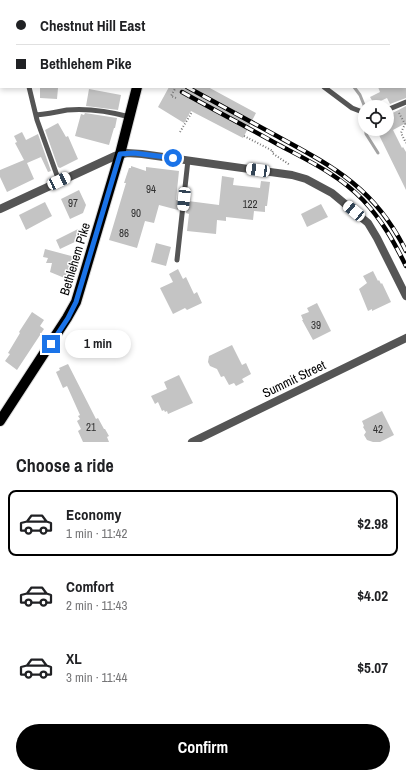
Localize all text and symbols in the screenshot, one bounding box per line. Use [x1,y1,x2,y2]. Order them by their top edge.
text: Chestnut Hill East [40,15,145,36]
text: Bethlehem Pike [40,53,132,74]
map controls [358,100,394,136]
button: locate [358,100,394,136]
route start [164,149,182,167]
car [245,162,271,178]
car [46,170,72,192]
house number: 94 [146,182,156,196]
car [177,186,191,212]
house number: 97 [68,196,78,210]
house number: 122 [242,197,258,211]
car [341,199,367,223]
house number: 90 [131,206,141,220]
street label: Bethlehem Pike [56,220,94,297]
house number: 86 [119,226,129,240]
house number: 39 [311,318,321,332]
callout: 1 min [65,330,131,358]
route end [42,335,60,353]
text: 1 min [84,335,112,352]
street label: Summit Street [260,356,328,402]
house number: 21 [86,420,96,434]
house number: 42 [373,422,383,436]
text: Choose a ride [16,453,114,478]
text: Economy [66,504,121,525]
icon: car [18,505,54,541]
text: $2.98 [357,513,388,534]
text: 1 min · 11:42 [66,525,127,542]
text: Comfort [66,576,114,597]
icon: car [18,577,54,613]
text: $4.02 [357,585,388,606]
text: 2 min · 11:43 [66,597,127,614]
text: XL [66,648,82,669]
icon: car [18,649,54,685]
text: $5.07 [357,657,388,678]
text: 3 min · 11:44 [66,669,127,686]
button: Confirm [16,724,390,770]

